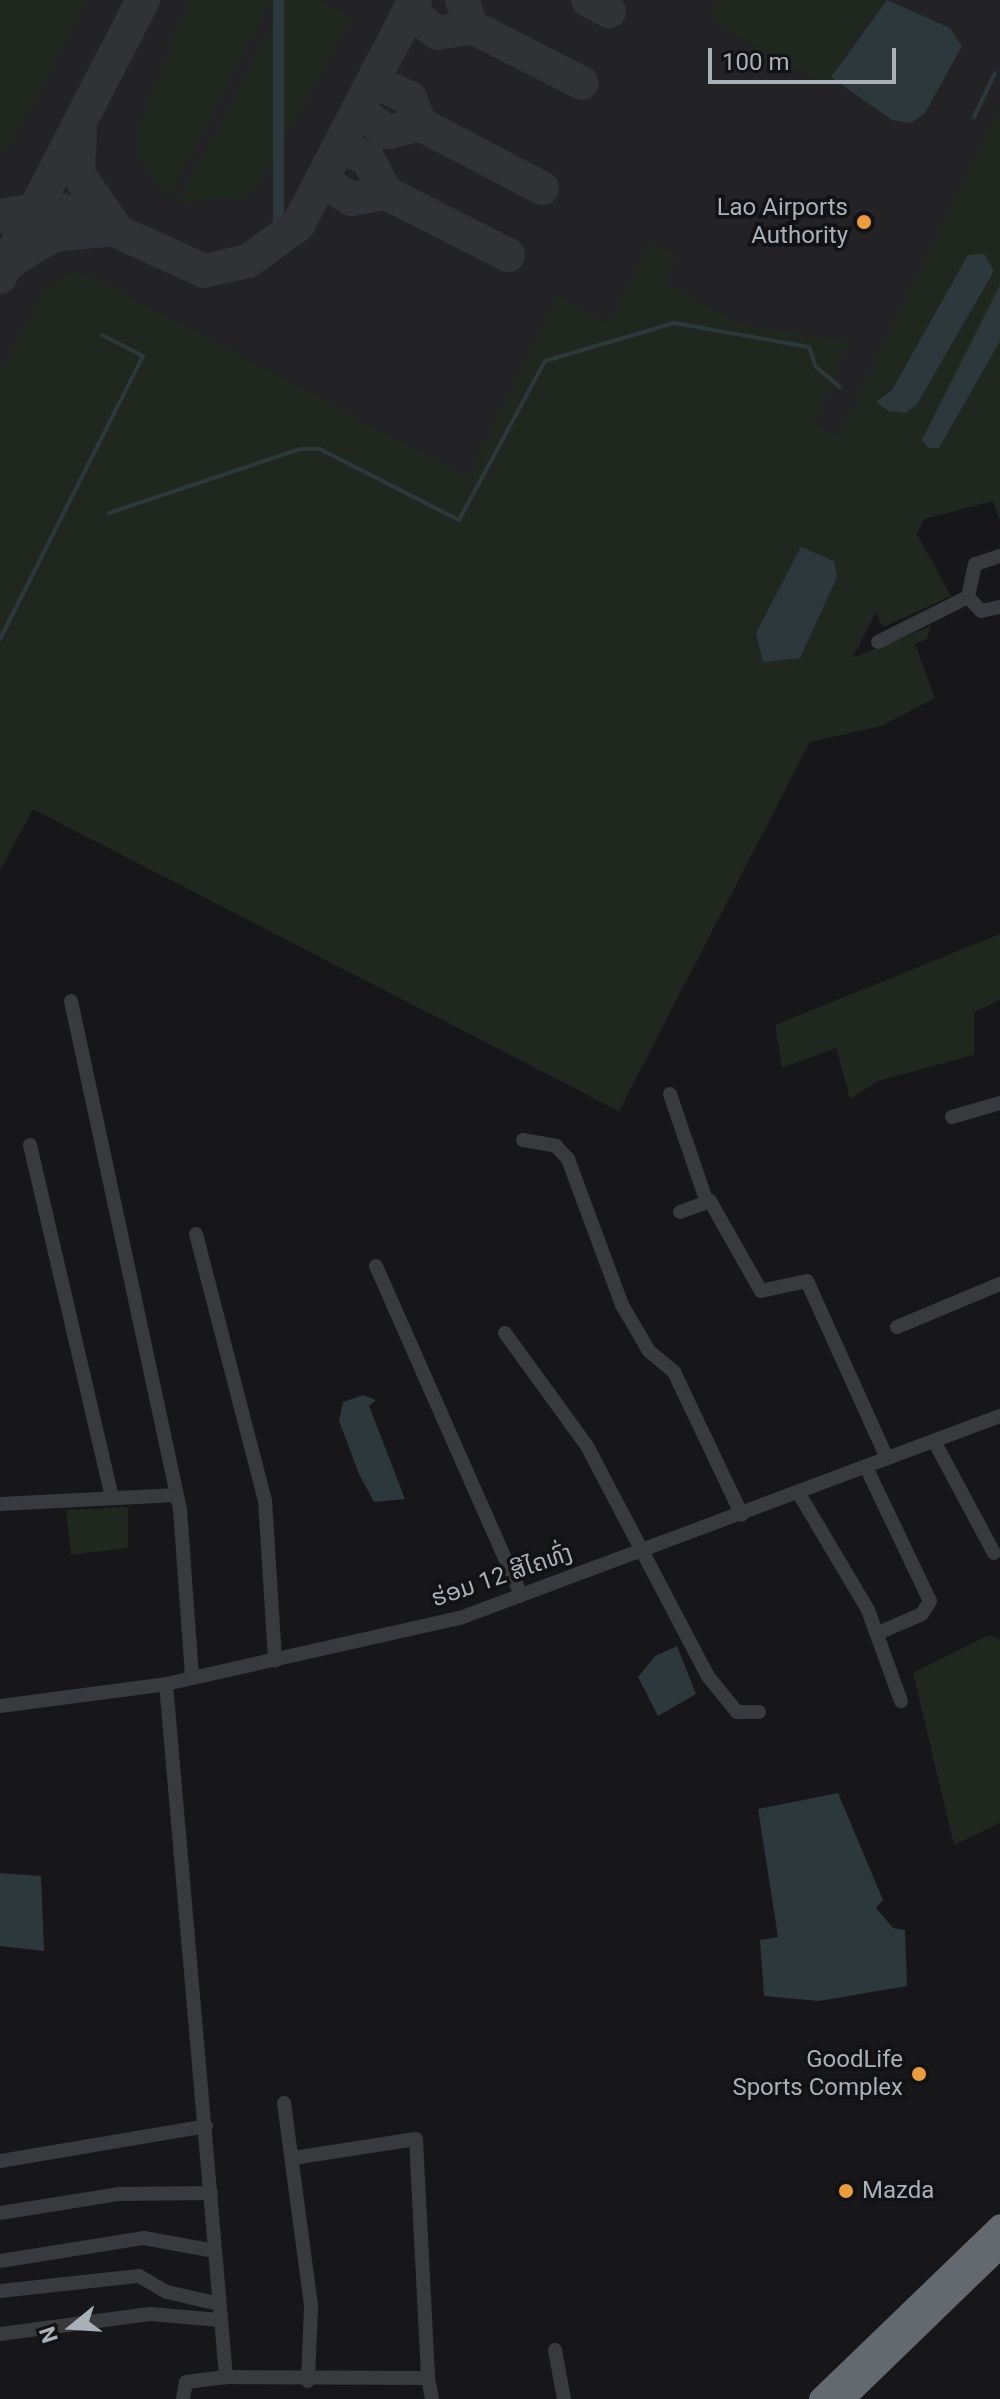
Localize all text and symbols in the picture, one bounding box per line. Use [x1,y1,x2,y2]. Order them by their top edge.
scale bar [712,32,900,82]
text: 100 m [722,48,789,76]
place label: Lao Airports Authority [717,194,848,250]
marker: Lao Airports Authority [855,213,873,231]
street label: ຮ່ອມ 12 ສີໄຄທົ່ງ [428,1538,576,1614]
place label: GoodLife Sports Complex [732,2046,903,2102]
marker: GoodLife Sports Complex [910,2065,928,2083]
place label: Mazda [862,2177,934,2205]
marker: Mazda [837,2182,855,2200]
north arrow [32,2287,112,2367]
text: N [34,2323,63,2346]

